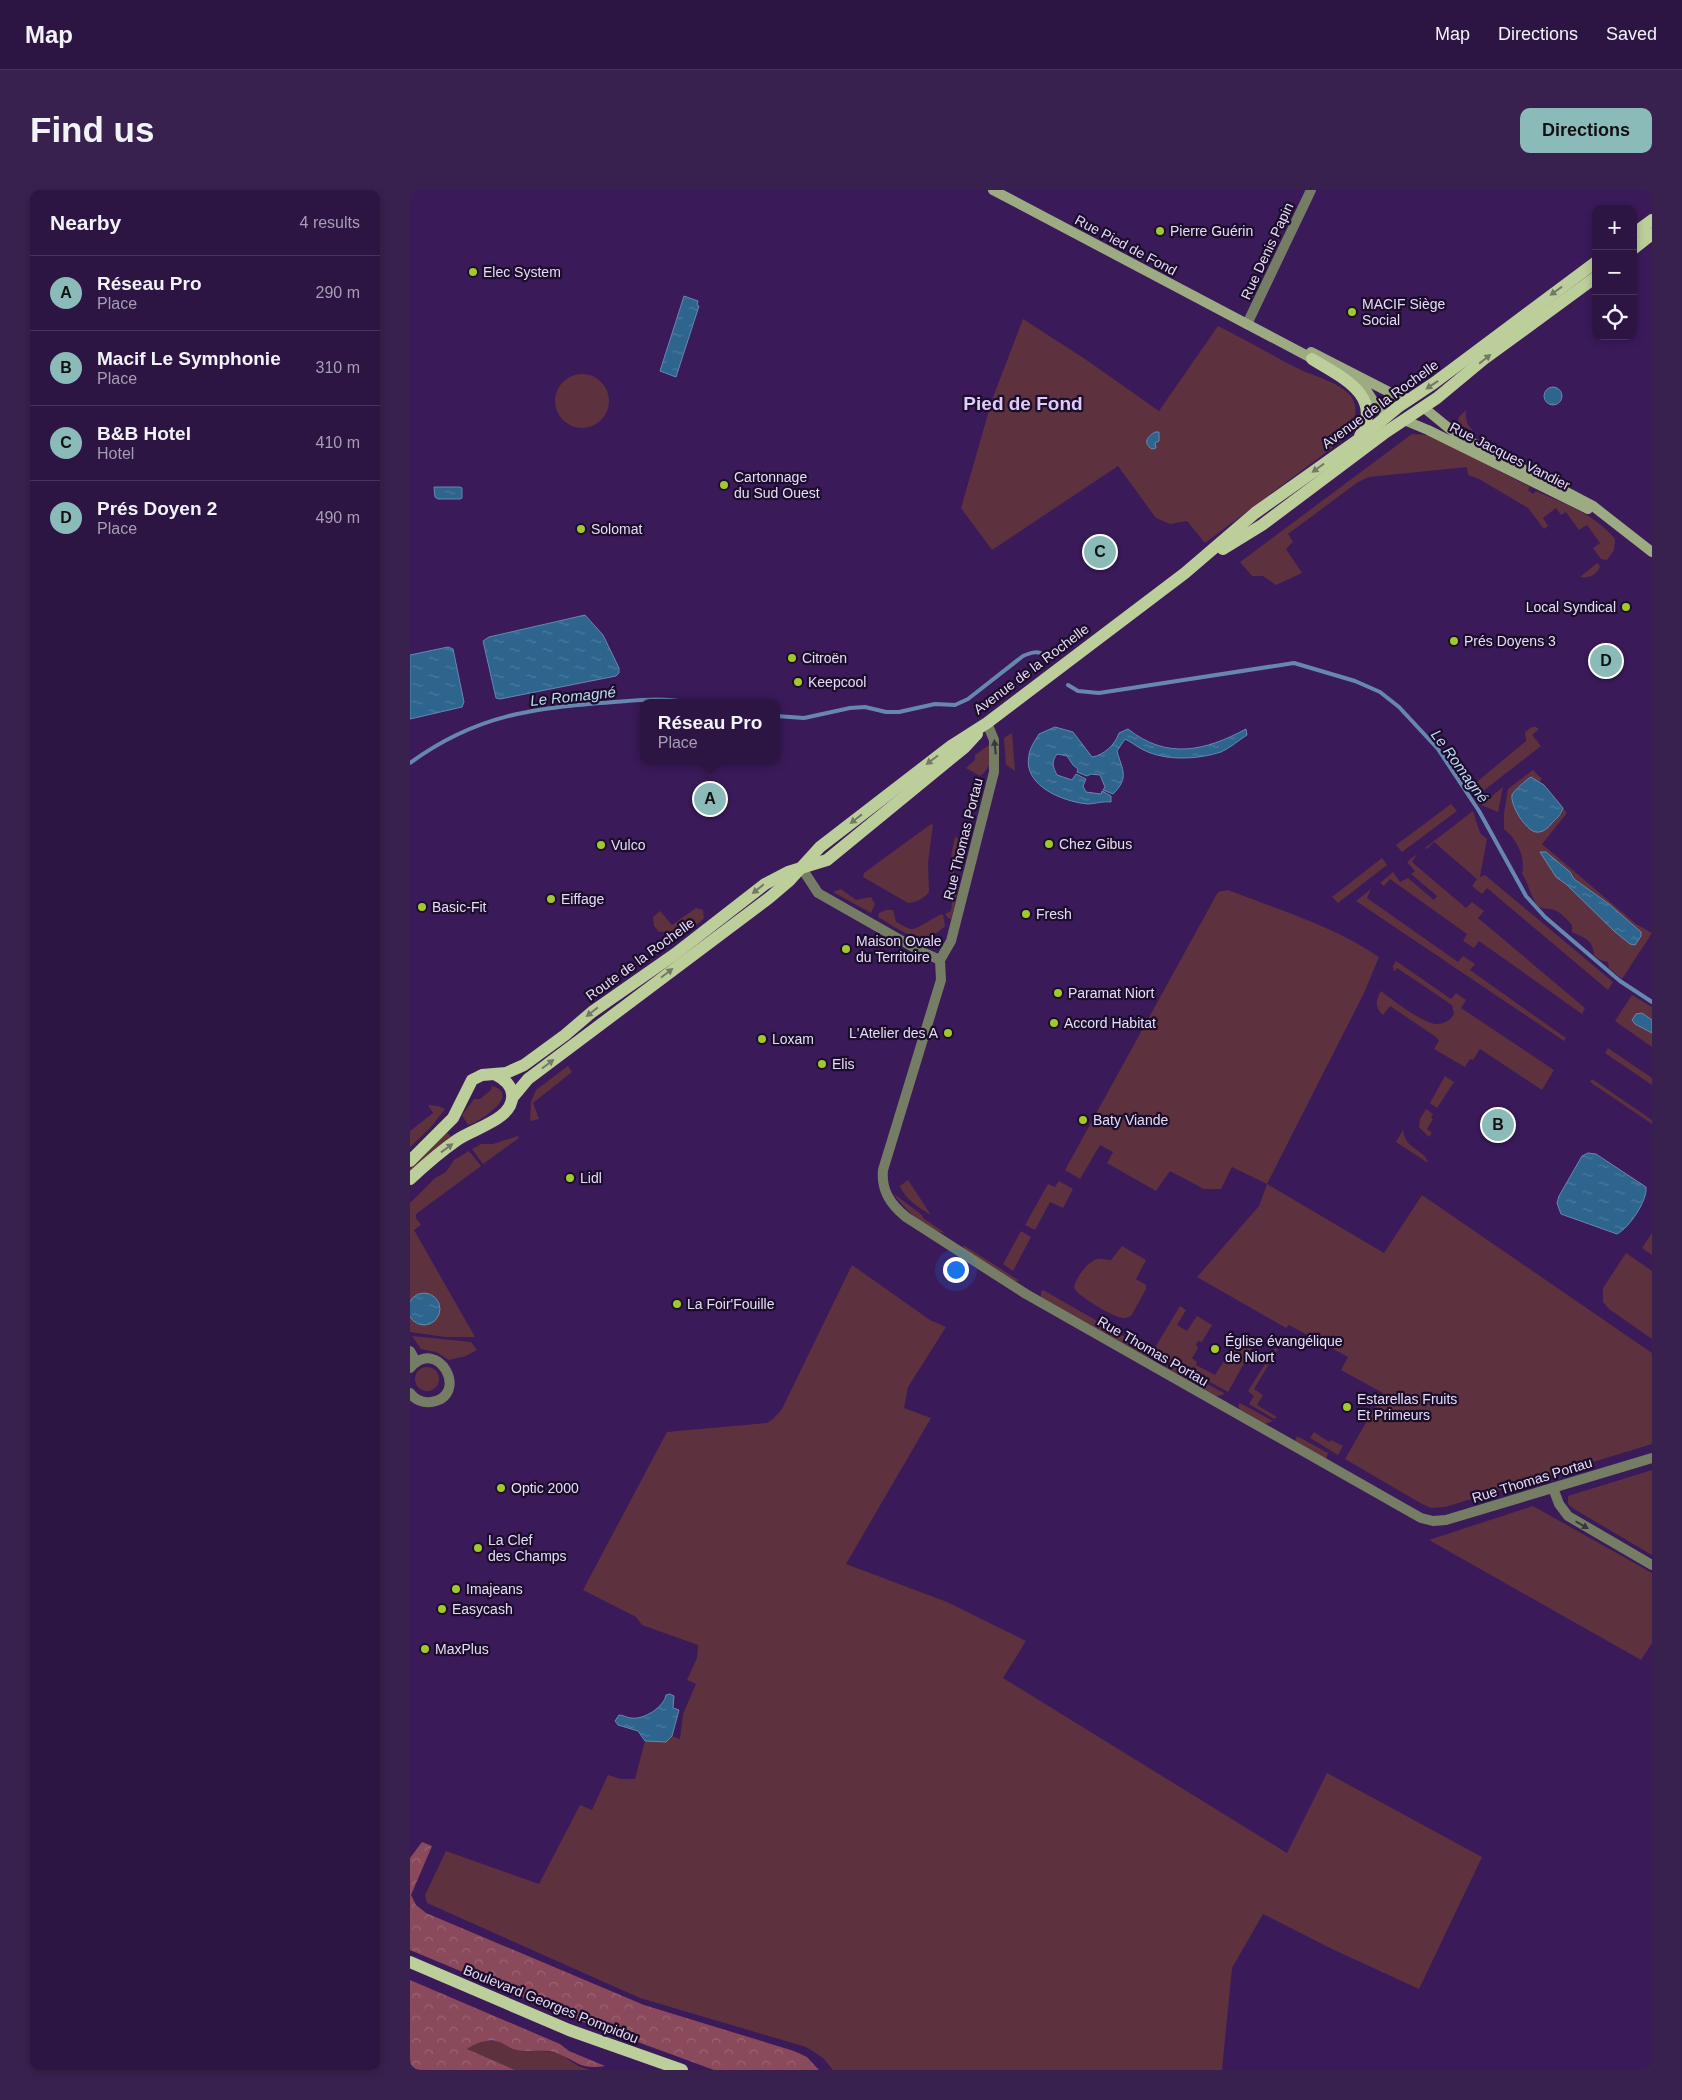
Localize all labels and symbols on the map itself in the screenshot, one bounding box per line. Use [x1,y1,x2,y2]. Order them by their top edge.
street label: Rue Denis Papin [1238,200,1296,302]
street label: Rue Pied de Fond [1072,211,1180,279]
place label: Pierre Guérin [1170,223,1253,239]
marker: Pierre Guérin [1154,225,1166,237]
place label: Elec System [483,264,561,280]
marker: Elec System [467,266,479,278]
one-way arrow [1550,285,1563,295]
place label: MACIF Siège Social [1362,296,1445,328]
marker: MACIF Siège Social [1346,306,1358,318]
one-way arrow [1478,354,1492,364]
street label: Avenue de la Rochelle [1319,356,1441,452]
one-way arrow [1425,380,1438,390]
district label: Pied de Fond [963,393,1083,414]
street label: Rue Jacques Vandier [1447,419,1573,493]
one-way arrow [1311,463,1325,473]
place label: Cartonnage du Sud Ouest [734,469,820,501]
marker: Cartonnage du Sud Ouest [718,479,730,491]
place label: Solomat [591,521,642,537]
marker: Solomat [575,523,587,535]
pin: C [1084,533,1116,571]
place label: Local Syndical [1526,599,1616,615]
marker: Local Syndical [1620,601,1632,613]
street label: Avenue de la Rochelle [970,620,1092,717]
place label: Prés Doyens 3 [1464,633,1556,649]
marker: Prés Doyens 3 [1448,635,1460,647]
pin: D [1590,642,1622,680]
place label: Citroën [802,650,847,666]
marker: Citroën [786,652,798,664]
place label: Keepcool [808,674,866,690]
marker: Keepcool [792,676,804,688]
water label: Le Romagné [529,683,617,709]
water label: Le Romagné [1428,726,1492,806]
one-way arrow [990,738,998,754]
one-way arrow [925,755,939,765]
street label: Rue Thomas Portau [940,776,986,902]
pin: A [694,780,726,818]
one-way arrow [850,814,863,825]
place label: Chez Gibus [1059,836,1132,852]
place label: Vulco [611,837,646,853]
marker: Chez Gibus [1043,838,1055,850]
marker: Vulco [595,839,607,851]
one-way arrow [752,884,765,895]
place label: Eiffage [561,891,605,907]
marker: Eiffage [545,893,557,905]
place label: Basic-Fit [432,899,487,915]
marker: Basic-Fit [416,901,428,913]
place label: Fresh [1036,906,1072,922]
marker: Fresh [1020,908,1032,920]
street label: Route de la Rochelle [583,914,697,1004]
place label: Maison Ovale du Territoire [856,933,942,965]
marker: Maison Ovale du Territoire [840,943,852,955]
one-way arrow [660,968,674,978]
place label: Paramat Niort [1068,985,1154,1001]
marker: Paramat Niort [1052,987,1064,999]
one-way arrow [585,1007,599,1017]
place label: Accord Habitat [1064,1015,1156,1031]
marker: Accord Habitat [1048,1017,1060,1029]
place label: L'Atelier des A [849,1025,939,1041]
marker: L'Atelier des A [942,1027,954,1039]
place label: Loxam [772,1031,814,1047]
marker: Loxam [756,1033,768,1045]
place label: Elis [832,1056,855,1072]
one-way arrow [541,1058,554,1069]
marker: Elis [816,1058,828,1070]
pin: B [1482,1106,1514,1144]
place label: Baty Viande [1093,1112,1168,1128]
marker: Baty Viande [1077,1114,1089,1126]
one-way arrow [440,1143,454,1153]
place label: Lidl [580,1170,602,1186]
marker: Lidl [564,1172,576,1184]
your location [943,1257,969,1283]
place label: La Foir'Fouille [687,1296,775,1312]
marker: La Foir'Fouille [671,1298,683,1310]
street label: Rue Thomas Portau [1095,1313,1211,1389]
place label: Église évangélique de Niort [1225,1333,1343,1365]
marker: Église évangélique de Niort [1209,1343,1221,1355]
place label: Estarellas Fruits Et Primeurs [1357,1391,1457,1423]
marker: Estarellas Fruits Et Primeurs [1341,1401,1353,1413]
street label: Rue Thomas Portau [1470,1454,1594,1506]
place label: Optic 2000 [511,1480,579,1496]
marker: Optic 2000 [495,1482,507,1494]
one-way arrow [1575,1520,1589,1529]
place label: La Clef des Champs [488,1532,567,1564]
marker: La Clef des Champs [472,1542,484,1554]
place label: Imajeans [466,1581,523,1597]
marker: Imajeans [450,1583,462,1595]
place label: Easycash [452,1601,513,1617]
marker: Easycash [436,1603,448,1615]
place label: MaxPlus [435,1641,489,1657]
marker: MaxPlus [419,1643,431,1655]
street label: Boulevard Georges Pompidou [461,1961,641,2047]

